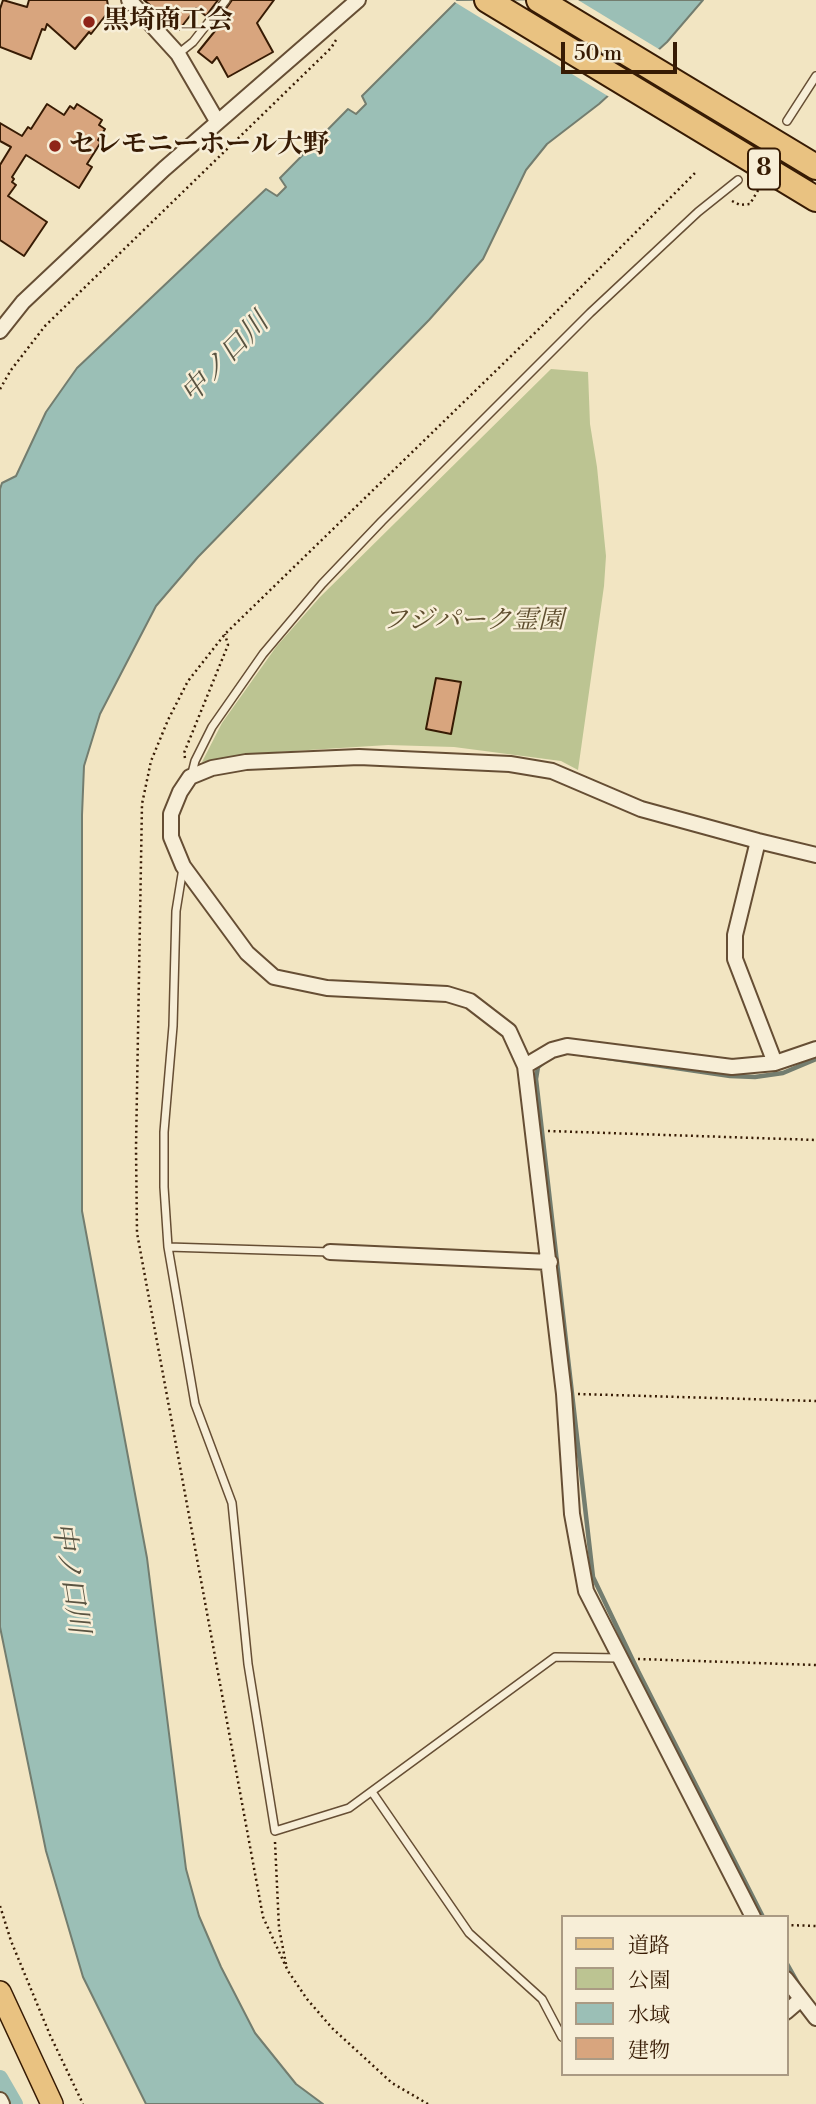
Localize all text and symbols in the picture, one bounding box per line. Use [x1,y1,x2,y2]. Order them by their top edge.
place label: 黒埼商工会 [103,6,233,38]
marker: 黒埼商工会 [81,14,97,30]
scale bar [564,28,680,72]
text: 50 m [574,41,622,67]
place label: セレモニーホール大野 [69,130,329,162]
marker: セレモニーホール大野 [47,138,63,154]
road number: 8 [748,148,780,190]
water label: 中ノ口川 [175,307,277,411]
park label: フジパーク霊園 [382,606,564,638]
water label: 中ノ口川 [44,1520,94,1636]
legend [560,1915,788,2076]
text: 道路 [628,1933,670,1959]
text: 公園 [628,1968,670,1994]
text: 水域 [628,2003,670,2029]
text: 建物 [628,2038,670,2064]

